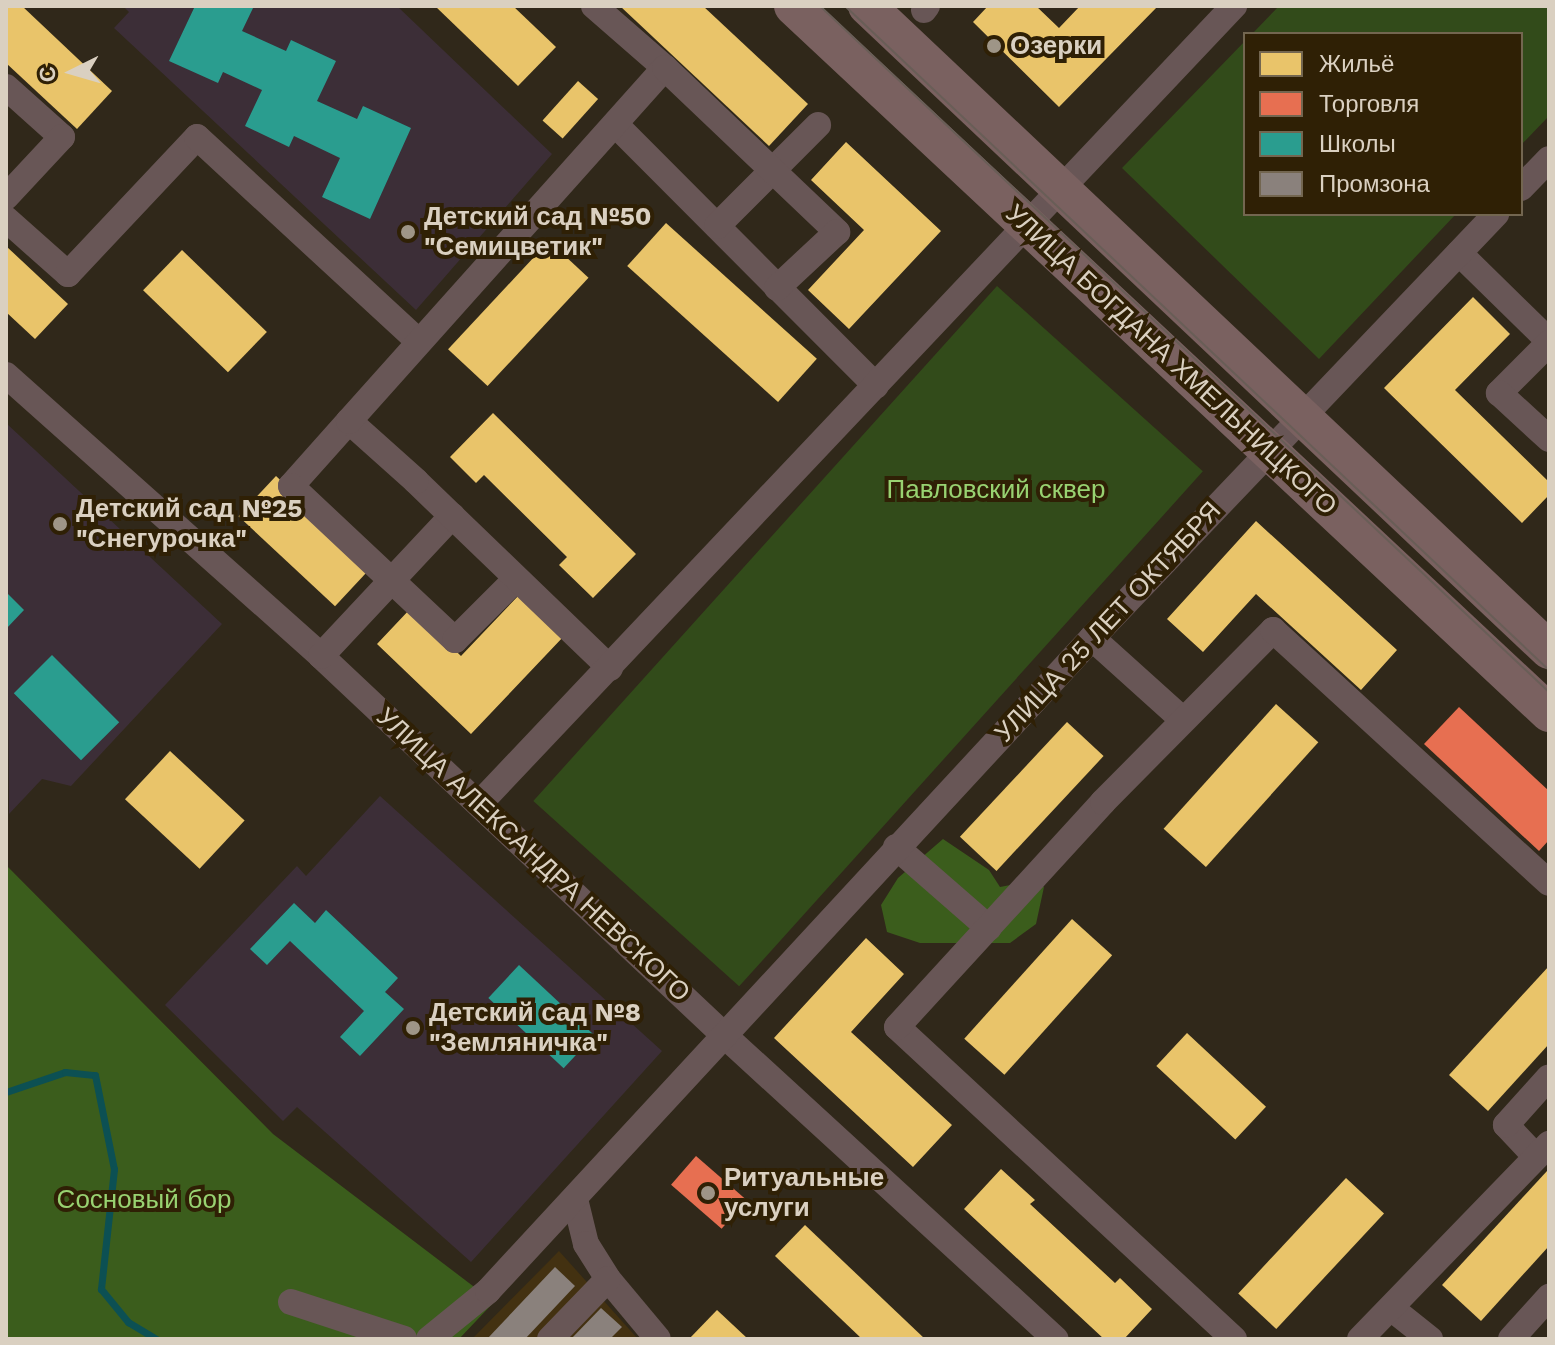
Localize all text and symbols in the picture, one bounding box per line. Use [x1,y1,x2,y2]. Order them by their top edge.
place label: Озерки [1010,30,1102,62]
north arrow [32,32,112,112]
legend [1243,32,1523,216]
marker: Озерки [985,37,1003,55]
text: Жильё [1319,50,1394,78]
text: С [34,65,61,83]
text: Торговля [1319,90,1419,118]
text: Школы [1319,130,1396,158]
text: Промзона [1319,170,1430,198]
street label: УЛИЦА БОГДАНА ХМЕЛЬНИЦКОГО [999,198,1343,522]
place label: Детский сад №50 "Семицветик" [424,201,652,262]
marker: Детский сад №50 "Семицветик" [399,223,417,241]
park label: Павловский сквер [887,474,1105,506]
place label: Детский сад №25 "Снегурочка" [76,493,302,554]
street label: УЛИЦА 25 ЛЕТ ОКТЯБРЯ [988,495,1228,749]
marker: Детский сад №25 "Снегурочка" [51,515,69,533]
street label: УЛИЦА АЛЕКСАНДРА НЕВСКОГО [370,701,696,1009]
place label: Детский сад №8 "Земляничка" [429,997,641,1058]
marker: Детский сад №8 "Земляничка" [404,1019,422,1037]
place label: Ритуальные услуги [724,1162,884,1224]
park label: Сосновый бор [57,1184,231,1216]
marker: Ритуальные услуги [699,1184,717,1202]

